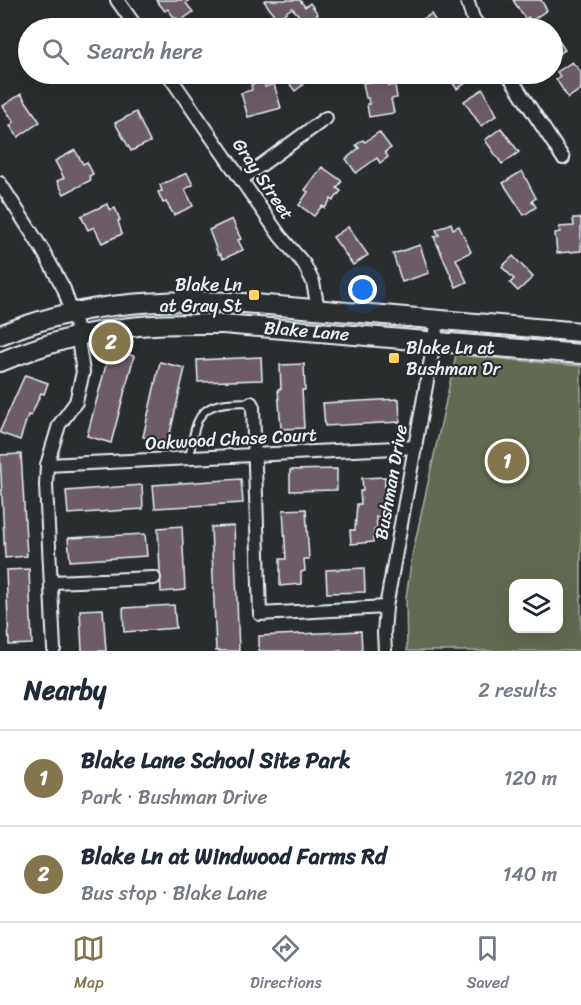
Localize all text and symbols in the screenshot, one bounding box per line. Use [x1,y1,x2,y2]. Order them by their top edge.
search box [18,18,563,84]
text: Search here [87,32,203,71]
icon: search [39,35,72,68]
street label: Gray Street [224,131,302,227]
place label: Blake Ln at Gray St [160,269,242,322]
your location [348,275,377,304]
marker: Blake Ln at Gray St [247,288,261,302]
street label: Blake Lane [263,311,350,351]
pin: 2 [92,320,130,364]
place label: Blake Ln at Bushman Dr [406,332,502,385]
marker: Blake Ln at Bushman Dr [387,351,401,365]
street label: Oakwood Chase Court [144,419,318,459]
street label: Bushman Drive [365,422,417,542]
pin: 1 [488,438,526,484]
map controls [509,579,563,633]
button: layers [509,579,563,633]
text: Nearby [24,667,106,713]
text: 2 results [478,673,557,708]
text: Blake Lane School Site Park [81,741,351,780]
text: 1 [39,761,48,796]
text: 120 m [504,761,557,796]
text: Park · Bushman Drive [81,780,267,815]
text: Blake Ln at Windwood Farms Rd [81,837,387,876]
text: 2 [38,857,49,892]
text: 140 m [503,857,557,892]
text: Bus stop · Blake Lane [81,876,267,911]
tab: Map [72,932,105,997]
tab: Directions [250,932,322,997]
tab: Saved [466,932,509,997]

